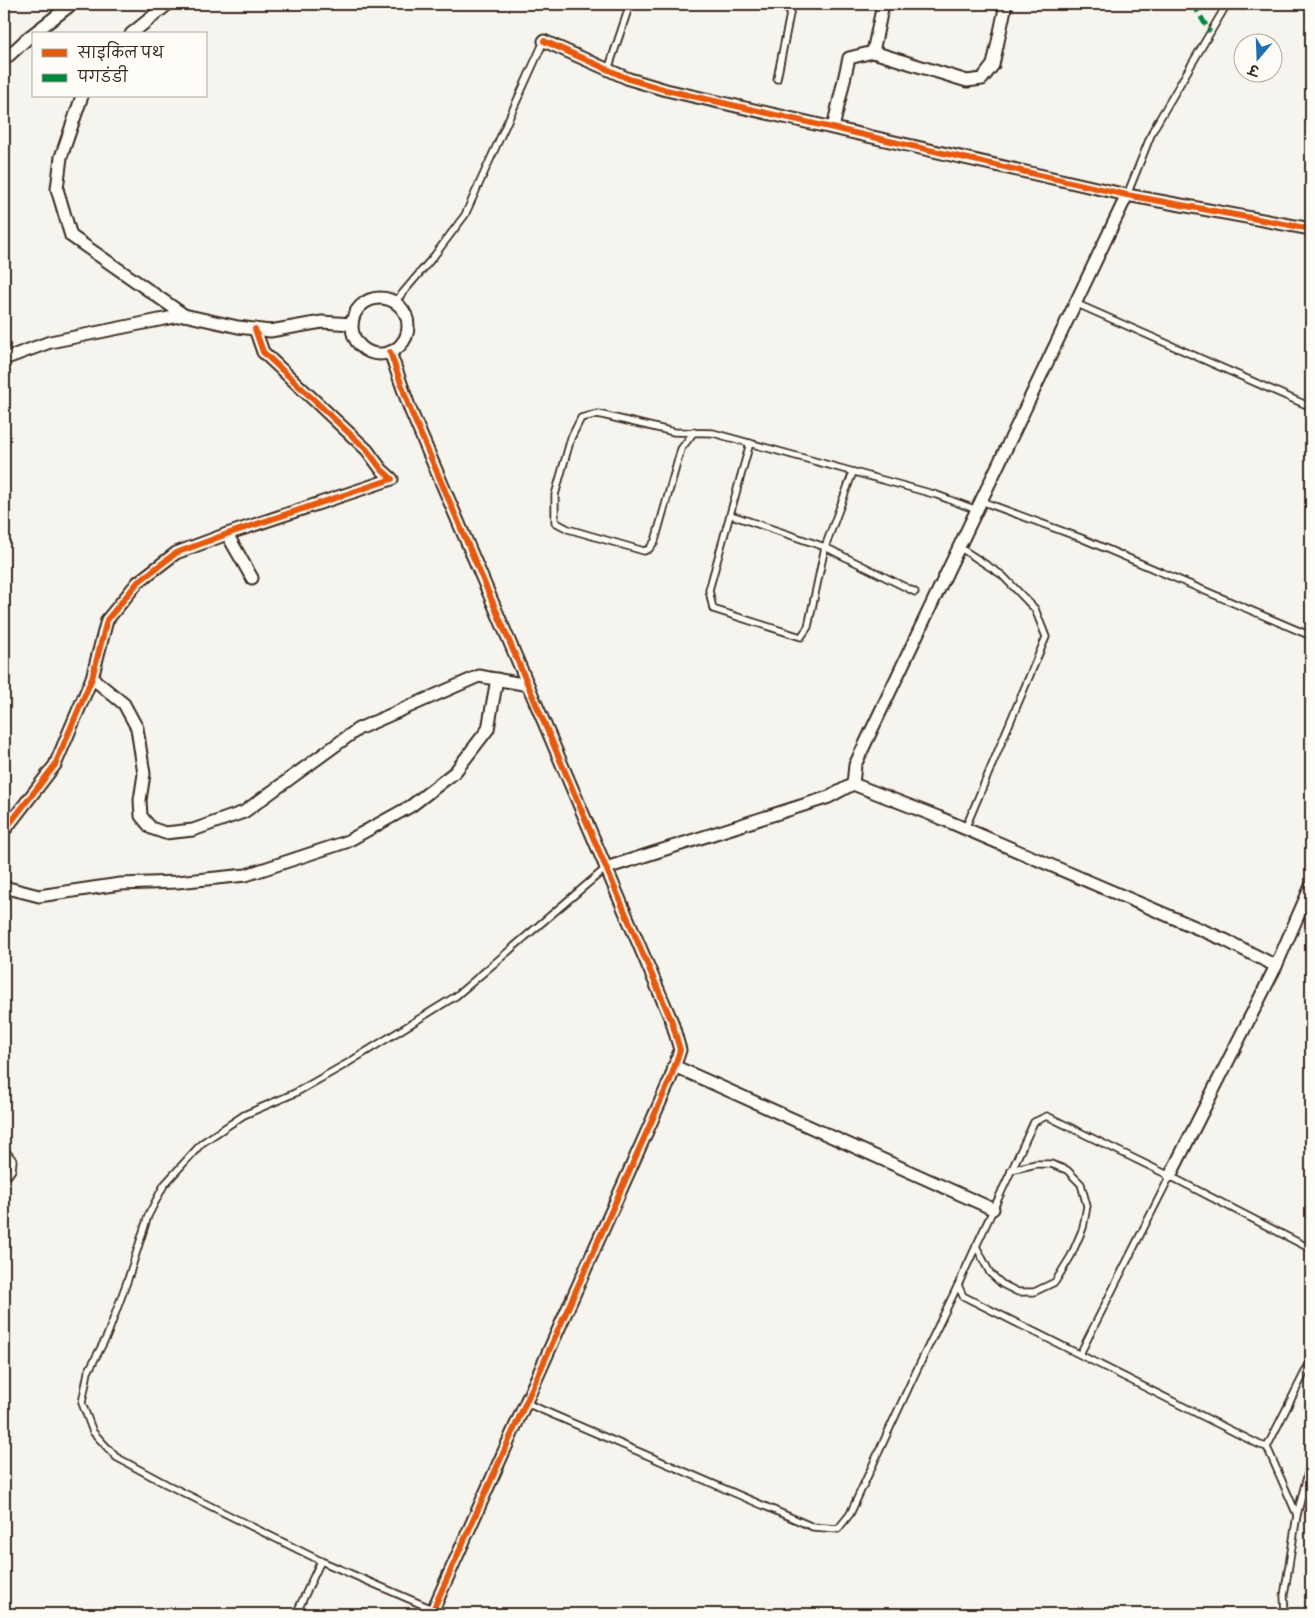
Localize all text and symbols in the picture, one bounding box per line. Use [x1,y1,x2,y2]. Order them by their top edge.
legend [32,32,208,98]
north arrow [1232,32,1282,82]
text: साइकिल पथ [77,41,165,62]
text: उ [1245,60,1263,80]
text: पगडंडी [77,65,128,86]

